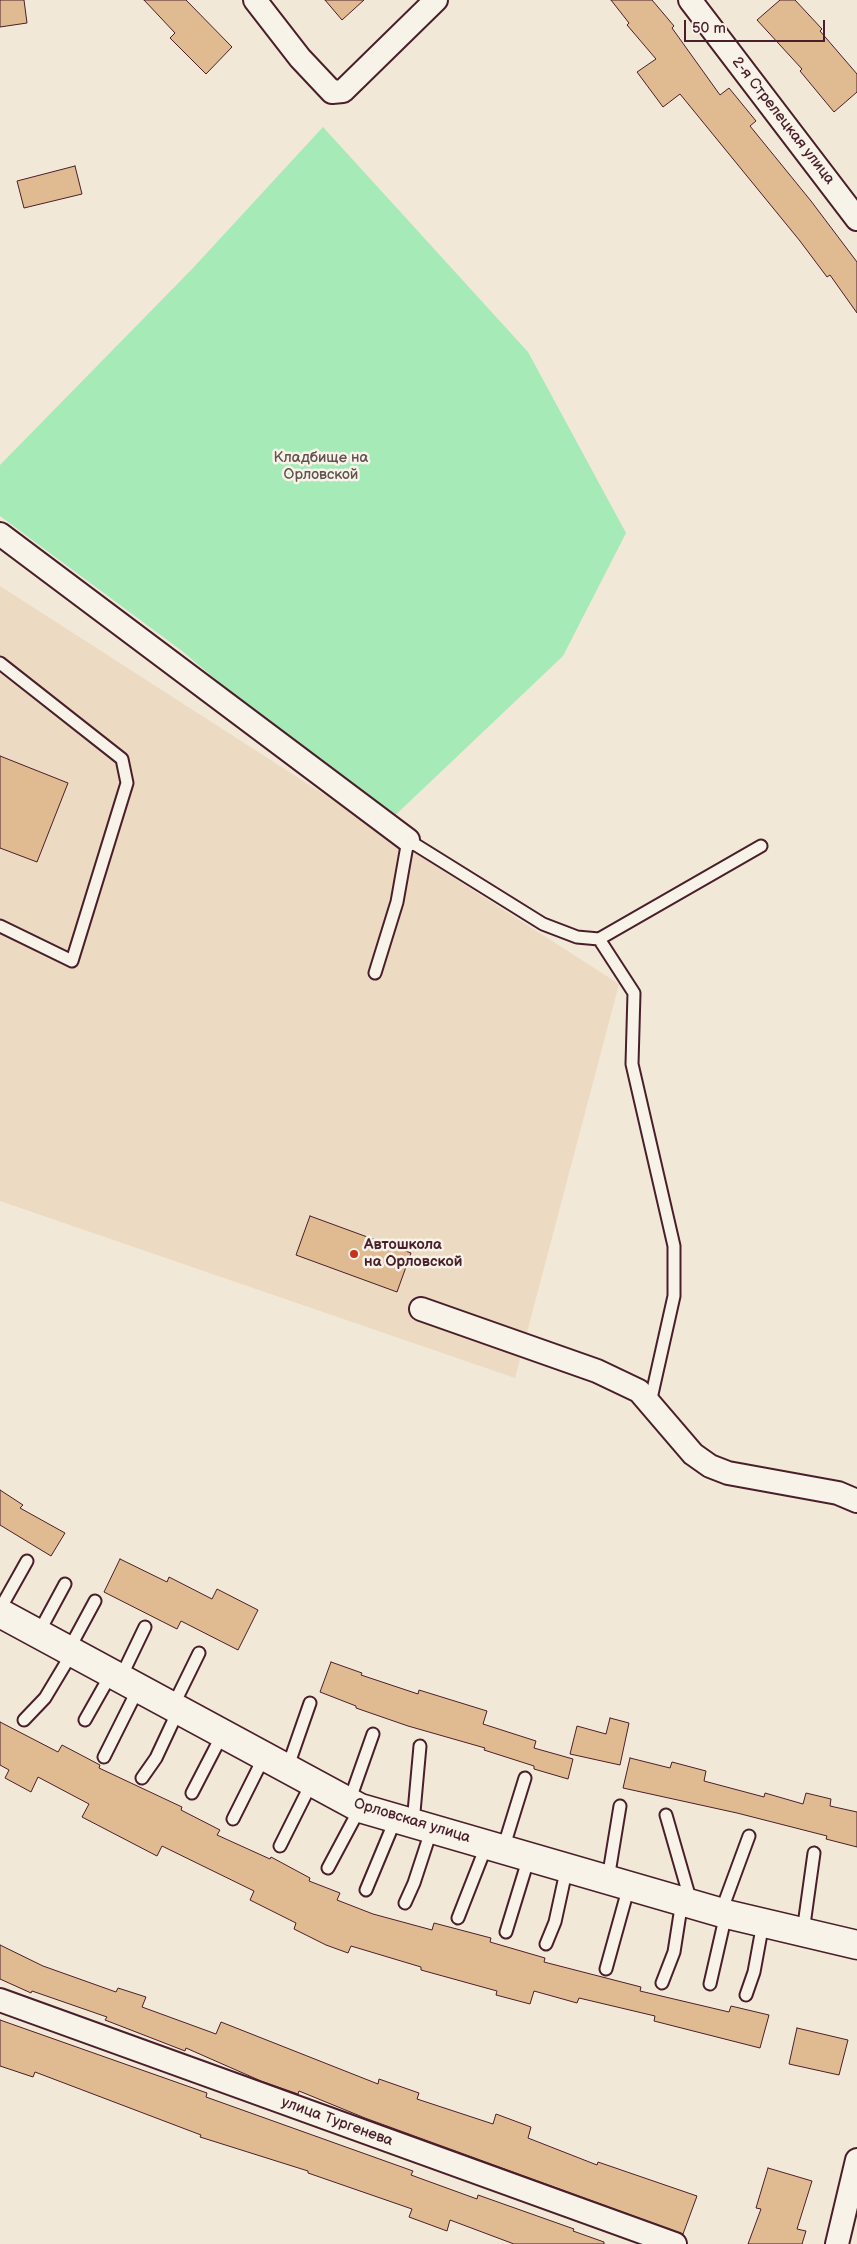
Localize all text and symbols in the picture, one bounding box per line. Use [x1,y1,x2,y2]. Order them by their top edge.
scale bar [687,10,828,42]
text: 50 m [692,19,726,38]
street label: 2-я Стрелецкая улица [728,54,838,188]
park label: Кладбище на Орловской [274,449,368,484]
place label: Автошкола на Орловской [364,1236,462,1271]
marker: Автошкола на Орловской [348,1248,360,1260]
street label: Орловская улица [351,1795,473,1847]
street label: улица Тургенева [279,2093,395,2151]

